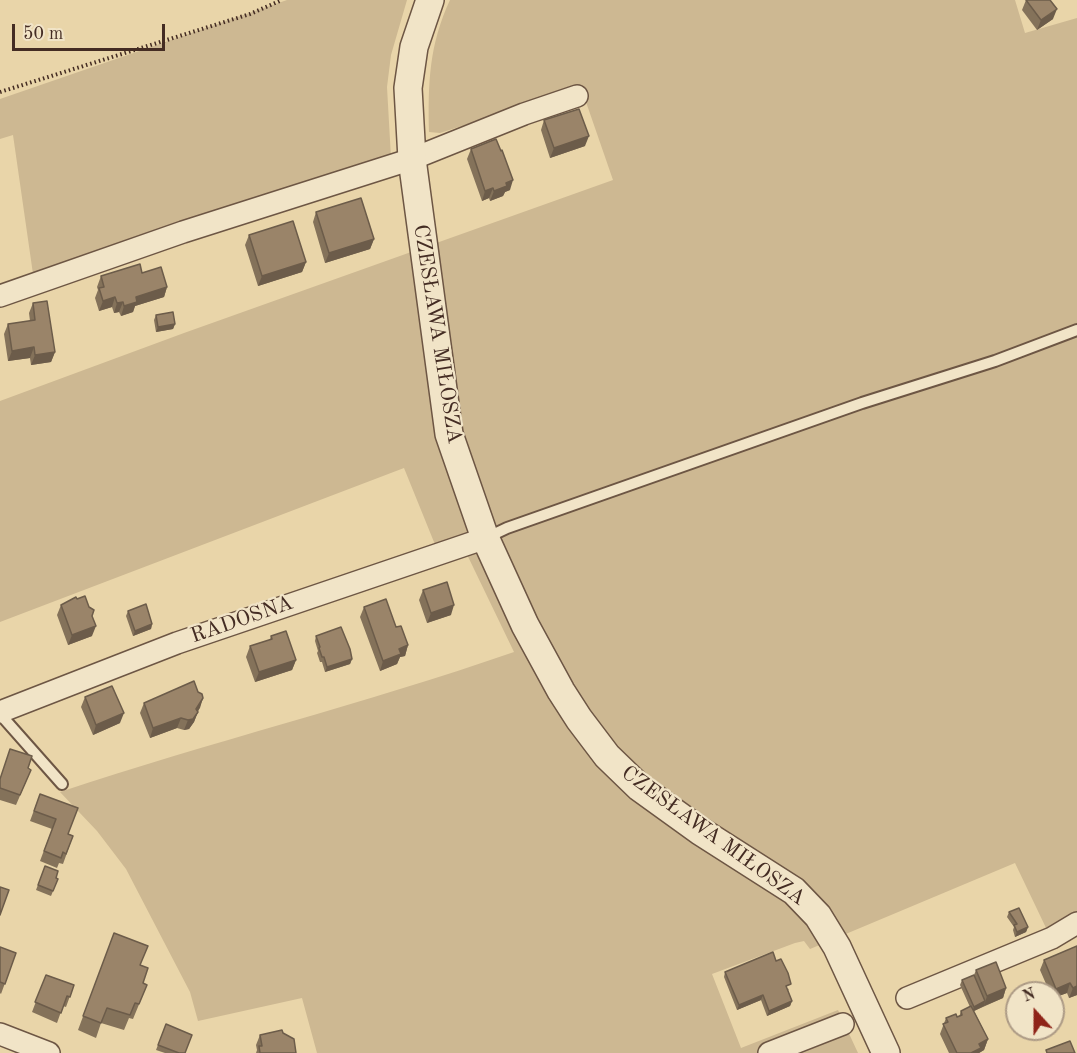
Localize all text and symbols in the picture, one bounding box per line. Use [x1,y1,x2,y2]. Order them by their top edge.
scale bar [15,12,168,50]
text: 50 m [23,25,63,43]
street label: CZESŁAWA MIŁOSZA [407,223,467,445]
street label: RADOSNA [187,591,297,649]
street label: CZESŁAWA MIŁOSZA [616,761,810,911]
north arrow [1005,981,1065,1041]
text: N [1021,986,1038,1006]

